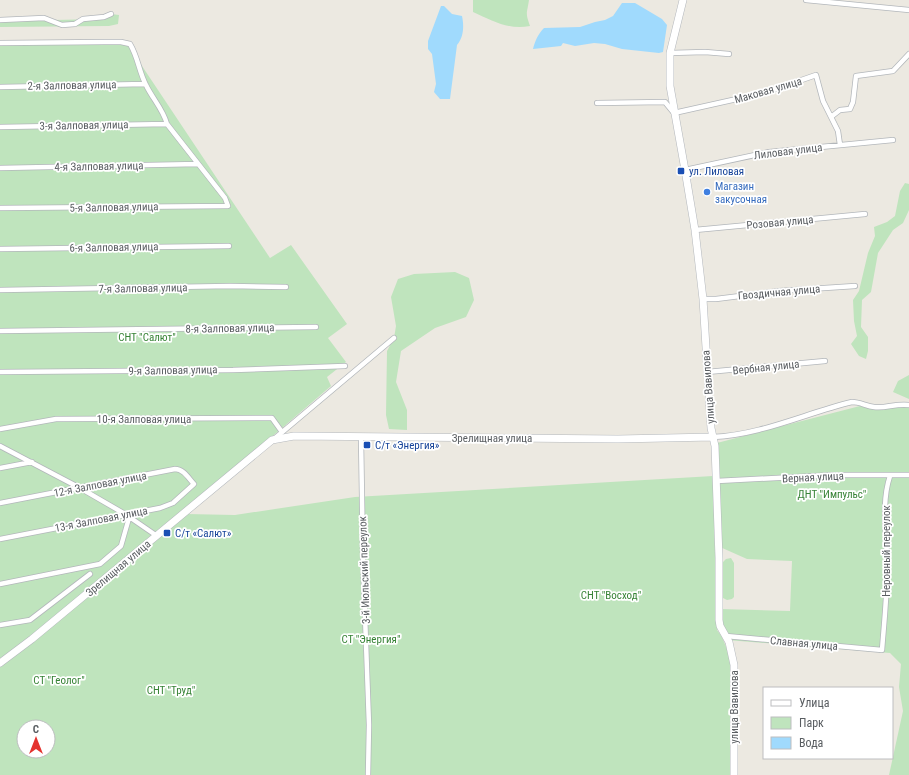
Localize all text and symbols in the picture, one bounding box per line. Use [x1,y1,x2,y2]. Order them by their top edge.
street label: Маковая улица [733,75,803,106]
street label: 2-я Залповая улица [27,78,117,93]
street label: 3-я Залповая улица [39,118,129,133]
street label: Лиловая улица [753,141,823,162]
street label: 4-я Залповая улица [54,159,144,174]
place label: ул. Лиловая [689,165,744,178]
marker: ул. Лиловая [676,166,686,176]
place label: Магазин закусочная [715,180,767,206]
marker: Магазин закусочная [702,187,712,197]
street label: 5-я Залповая улица [69,200,159,215]
street label: Розовая улица [746,213,814,232]
street label: 6-я Залповая улица [69,240,159,255]
street label: 7-я Залповая улица [98,281,188,296]
street label: Гвоздичная улица [737,282,821,303]
street label: 8-я Залповая улица [185,321,275,336]
park label: СНТ "Салют" [118,331,176,344]
street label: улица Вавилова [699,350,718,424]
street label: Вербная улица [732,358,800,377]
street label: 9-я Залповая улица [128,363,218,378]
street label: 10-я Залповая улица [97,413,191,426]
street label: Зрелищная улица [452,432,532,445]
place label: С/т «Энергия» [375,439,440,452]
marker: С/т «Энергия» [362,440,372,450]
street label: 12-я Залповая улица [53,469,148,500]
street label: Верная улица [782,469,844,486]
park label: ДНТ "Импульс" [798,488,866,501]
street label: 13-я Залповая улица [54,504,149,535]
street label: Неровный переулок [880,504,893,597]
street label: 3-й Июльский переулок [356,515,373,624]
place label: С/т «Салют» [175,527,232,540]
marker: С/т «Салют» [162,528,172,538]
street label: Зрелищная улица [83,537,153,599]
park label: СНТ "Восход" [581,589,641,602]
park label: СТ "Энергия" [342,633,400,646]
street label: Славная улица [770,634,838,653]
street label: улица Вавилова [728,670,741,744]
park label: СТ "Геолог" [33,674,85,687]
park label: СНТ "Труд" [147,684,195,697]
legend [763,687,893,759]
text: Улица [799,696,830,710]
text: Парк [799,716,824,730]
north arrow [16,719,56,759]
text: С [33,723,39,736]
text: Вода [799,736,824,750]

